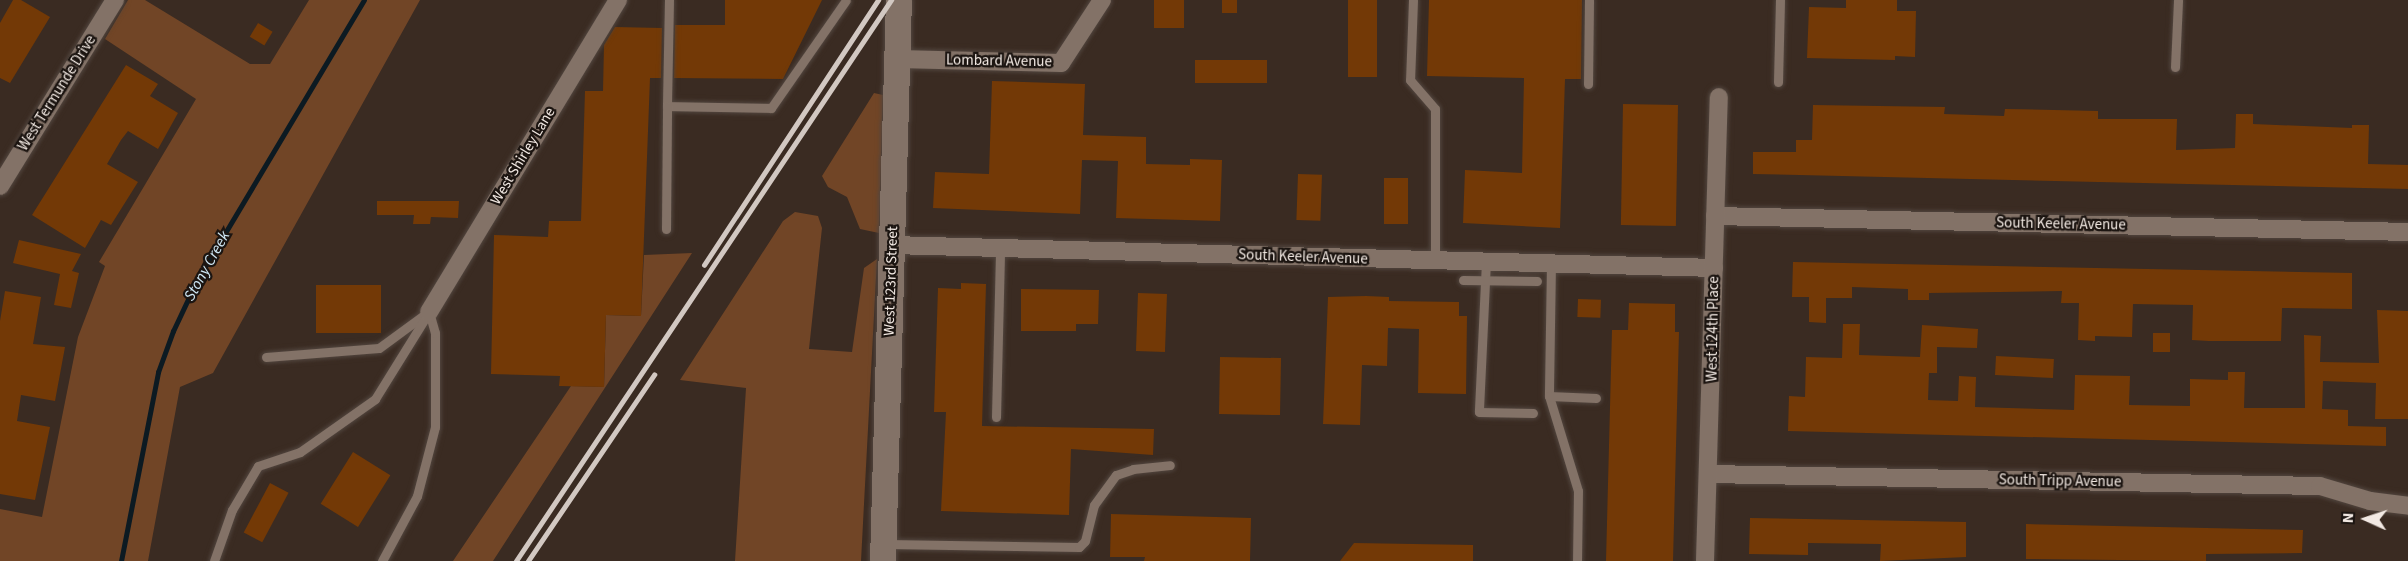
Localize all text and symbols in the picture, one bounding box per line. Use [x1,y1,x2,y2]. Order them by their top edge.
street label: West Termunde Drive [14,32,100,154]
street label: Lombard Avenue [946,51,1052,71]
street label: West Shirley Lane [487,104,559,208]
street label: South Keeler Avenue [1996,214,2126,234]
street label: West 123rd Street [880,226,902,336]
water label: Stony Creek [180,228,234,304]
street label: South Keeler Avenue [1238,246,1368,268]
street label: West 124th Place [1703,276,1723,382]
street label: South Tripp Avenue [1999,471,2121,491]
north arrow [2336,489,2396,549]
text: N [2337,512,2359,524]

